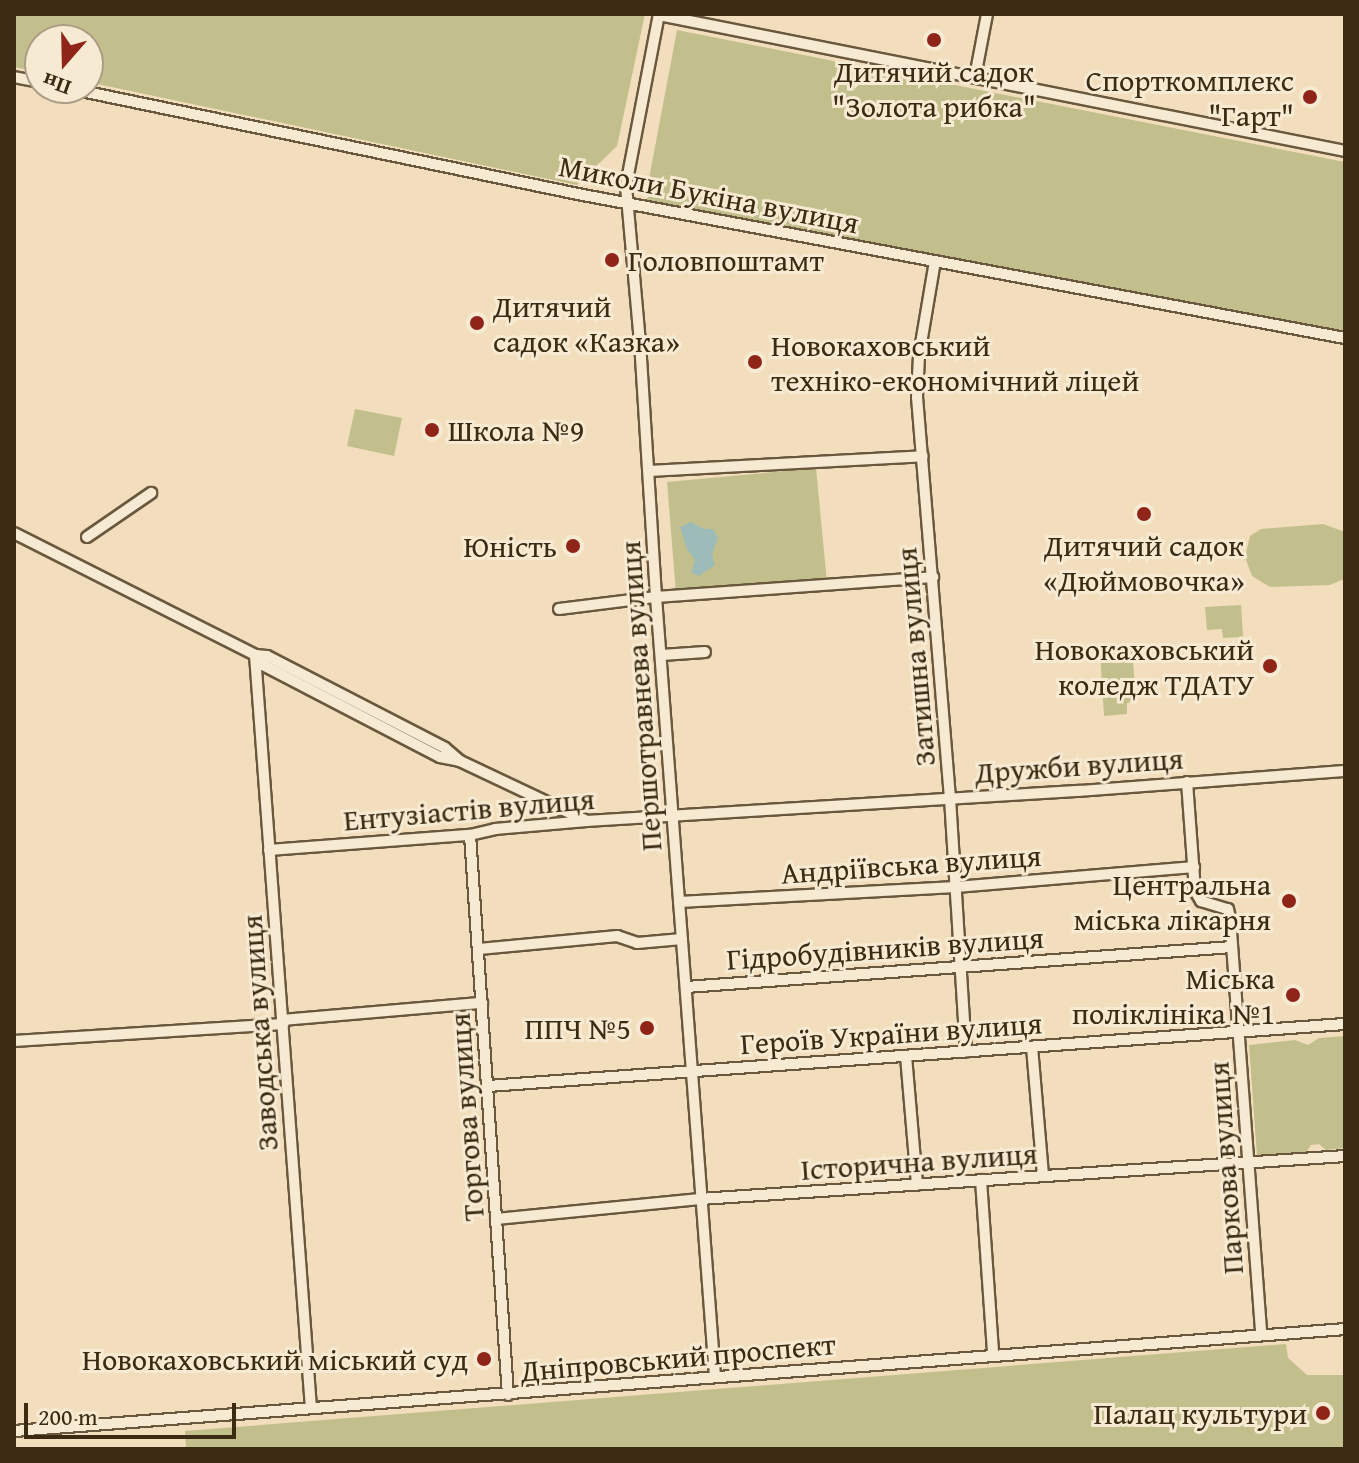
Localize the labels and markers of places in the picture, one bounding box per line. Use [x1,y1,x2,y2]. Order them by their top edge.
marker: Дитячий садок "Золота рибка" [925,31,943,49]
place label: Дитячий садок "Золота рибка" [832,53,1036,124]
place label: Спорткомплекс "Гарт" [1086,62,1294,132]
marker: Спорткомплекс "Гарт" [1301,88,1319,106]
place label: Головпоштамт [628,242,824,278]
marker: Головпоштамт [603,251,621,269]
place label: Дитячий садок «Казка» [493,288,680,358]
marker: Дитячий садок «Казка» [468,314,486,332]
place label: Новокаховський техніко-економічний ліцей [771,327,1139,398]
marker: Новокаховський техніко-економічний ліцей [746,353,764,371]
place label: Школа №9 [448,412,584,448]
marker: Школа №9 [423,421,441,439]
marker: Дитячий садок «Дюймовочка» [1135,505,1153,523]
place label: Дитячий садок «Дюймовочка» [1043,527,1245,598]
place label: Юність [464,528,557,564]
marker: Юність [564,537,582,555]
place label: Новокаховський коледж ТДАТУ [1035,631,1254,702]
marker: Новокаховський коледж ТДАТУ [1261,657,1279,675]
place label: Центральна міська лікарня [1073,866,1271,936]
marker: Центральна міська лікарня [1278,890,1300,912]
place label: Міська поліклініка №1 [1072,960,1275,1030]
marker: Міська поліклініка №1 [1282,984,1304,1006]
place label: ППЧ №5 [525,1010,631,1046]
marker: ППЧ №5 [638,1019,656,1037]
place label: Новокаховський міський суд [82,1341,468,1377]
marker: Новокаховський міський суд [475,1350,493,1368]
place label: Палац культури [1093,1395,1307,1431]
marker: Палац культури [1314,1404,1332,1422]

